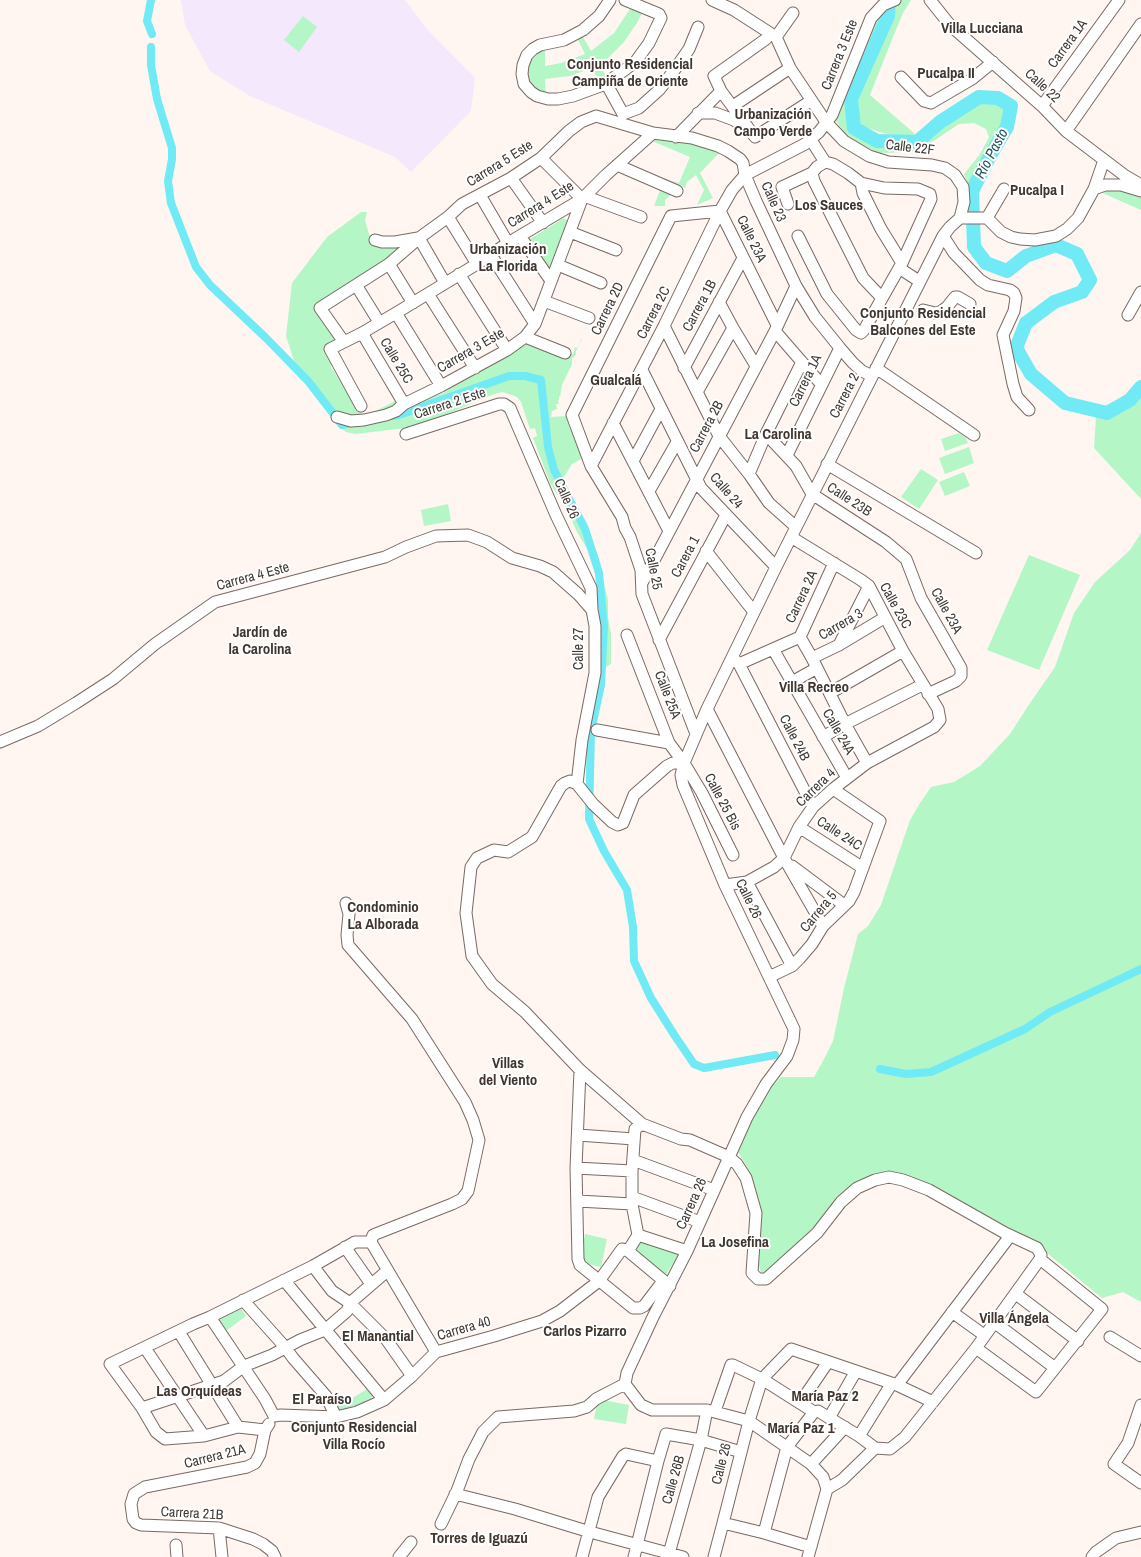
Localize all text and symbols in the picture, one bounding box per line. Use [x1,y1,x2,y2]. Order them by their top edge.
street label: Carrera 1A [1045,16,1091,72]
street label: Carrera 3 Este [818,17,862,93]
district label: Villa Lucciana [941,20,1023,38]
district label: Conjunto Residencial Campiña de Oriente [567,56,693,91]
district label: Pucalpa II [917,65,975,83]
street label: Calle 22 [1021,65,1063,107]
district label: Urbanización Campo Verde [734,106,812,141]
water label: Río Pasto [971,126,1013,182]
street label: Carrera 5 Este [464,137,536,191]
street label: Calle 22F [885,137,935,159]
street label: Carrera 4 Este [505,178,577,232]
street label: Calle 23 [757,179,789,225]
district label: Pucalpa I [1010,182,1064,200]
district label: Los Sauces [795,197,863,215]
street label: Calle 23A [733,213,769,265]
district label: Urbanización La Florida [469,241,547,276]
street label: Carrera 1B [679,277,721,335]
street label: Carrera 2D [588,280,628,338]
street label: Carrera 2C [634,284,674,342]
district label: Conjunto Residencial Balcones del Este [860,305,986,340]
street label: Carrera 3 Este [434,325,508,377]
street label: Calle 25C [376,335,416,387]
street label: Carrera 1A [786,352,826,410]
street label: Carrera 2 [827,371,863,421]
district label: Gualcalá [590,372,642,390]
street label: Carrera 2 Este [412,384,488,424]
street label: Carrera 2B [686,398,728,456]
district label: La Carolina [745,426,811,444]
street label: Calle 24 [706,470,746,512]
street label: Calle 26 [550,476,582,522]
street label: Calle 23B [824,479,874,521]
street label: Carera 1 [668,533,704,581]
street label: Calle 25 [641,547,665,591]
street label: Carrera 4 Este [215,559,291,595]
street label: Carrera 2A [783,568,821,626]
street label: Calle 23C [875,580,915,632]
street label: Calle 23A [927,585,965,637]
street label: Carrera 3 [816,606,866,644]
district label: Jardín de la Carolina [229,624,291,659]
street label: Calle 27 [571,628,587,670]
street label: Calle 25A [650,669,684,721]
district label: Villa Recreo [779,679,849,697]
street label: Calle 24A [818,706,858,758]
street label: Calle 24B [775,712,813,764]
street label: Carrera 4 [793,765,839,811]
street label: Calle 25 Bis [700,771,744,833]
street label: Calle 24C [813,813,865,855]
street label: Calle 26 [731,876,765,922]
street label: Carrera 5 [797,888,841,936]
district label: Condominio La Alborada [347,899,419,934]
district label: Villas del Viento [479,1055,537,1090]
street label: Carrera 26 [673,1176,711,1232]
district label: La Josefina [701,1234,769,1252]
district label: Villa Ángela [979,1310,1049,1328]
street label: Carrera 40 [435,1313,493,1345]
district label: Carlos Pizarro [543,1323,627,1341]
district label: El Manantial [342,1328,414,1346]
district label: Las Orquídeas [156,1383,242,1401]
district label: María Paz 2 [791,1388,859,1406]
district label: El Paraíso [292,1391,352,1409]
district label: Conjunto Residencial Villa Rocío [291,1419,417,1454]
district label: María Paz 1 [767,1420,835,1438]
street label: Carrera 21A [183,1441,247,1473]
street label: Calle 26 [709,1442,735,1486]
street label: Calle 26B [659,1454,689,1506]
street label: Carrera 21B [160,1504,224,1524]
district label: Torres de Iguazú [430,1530,528,1548]

